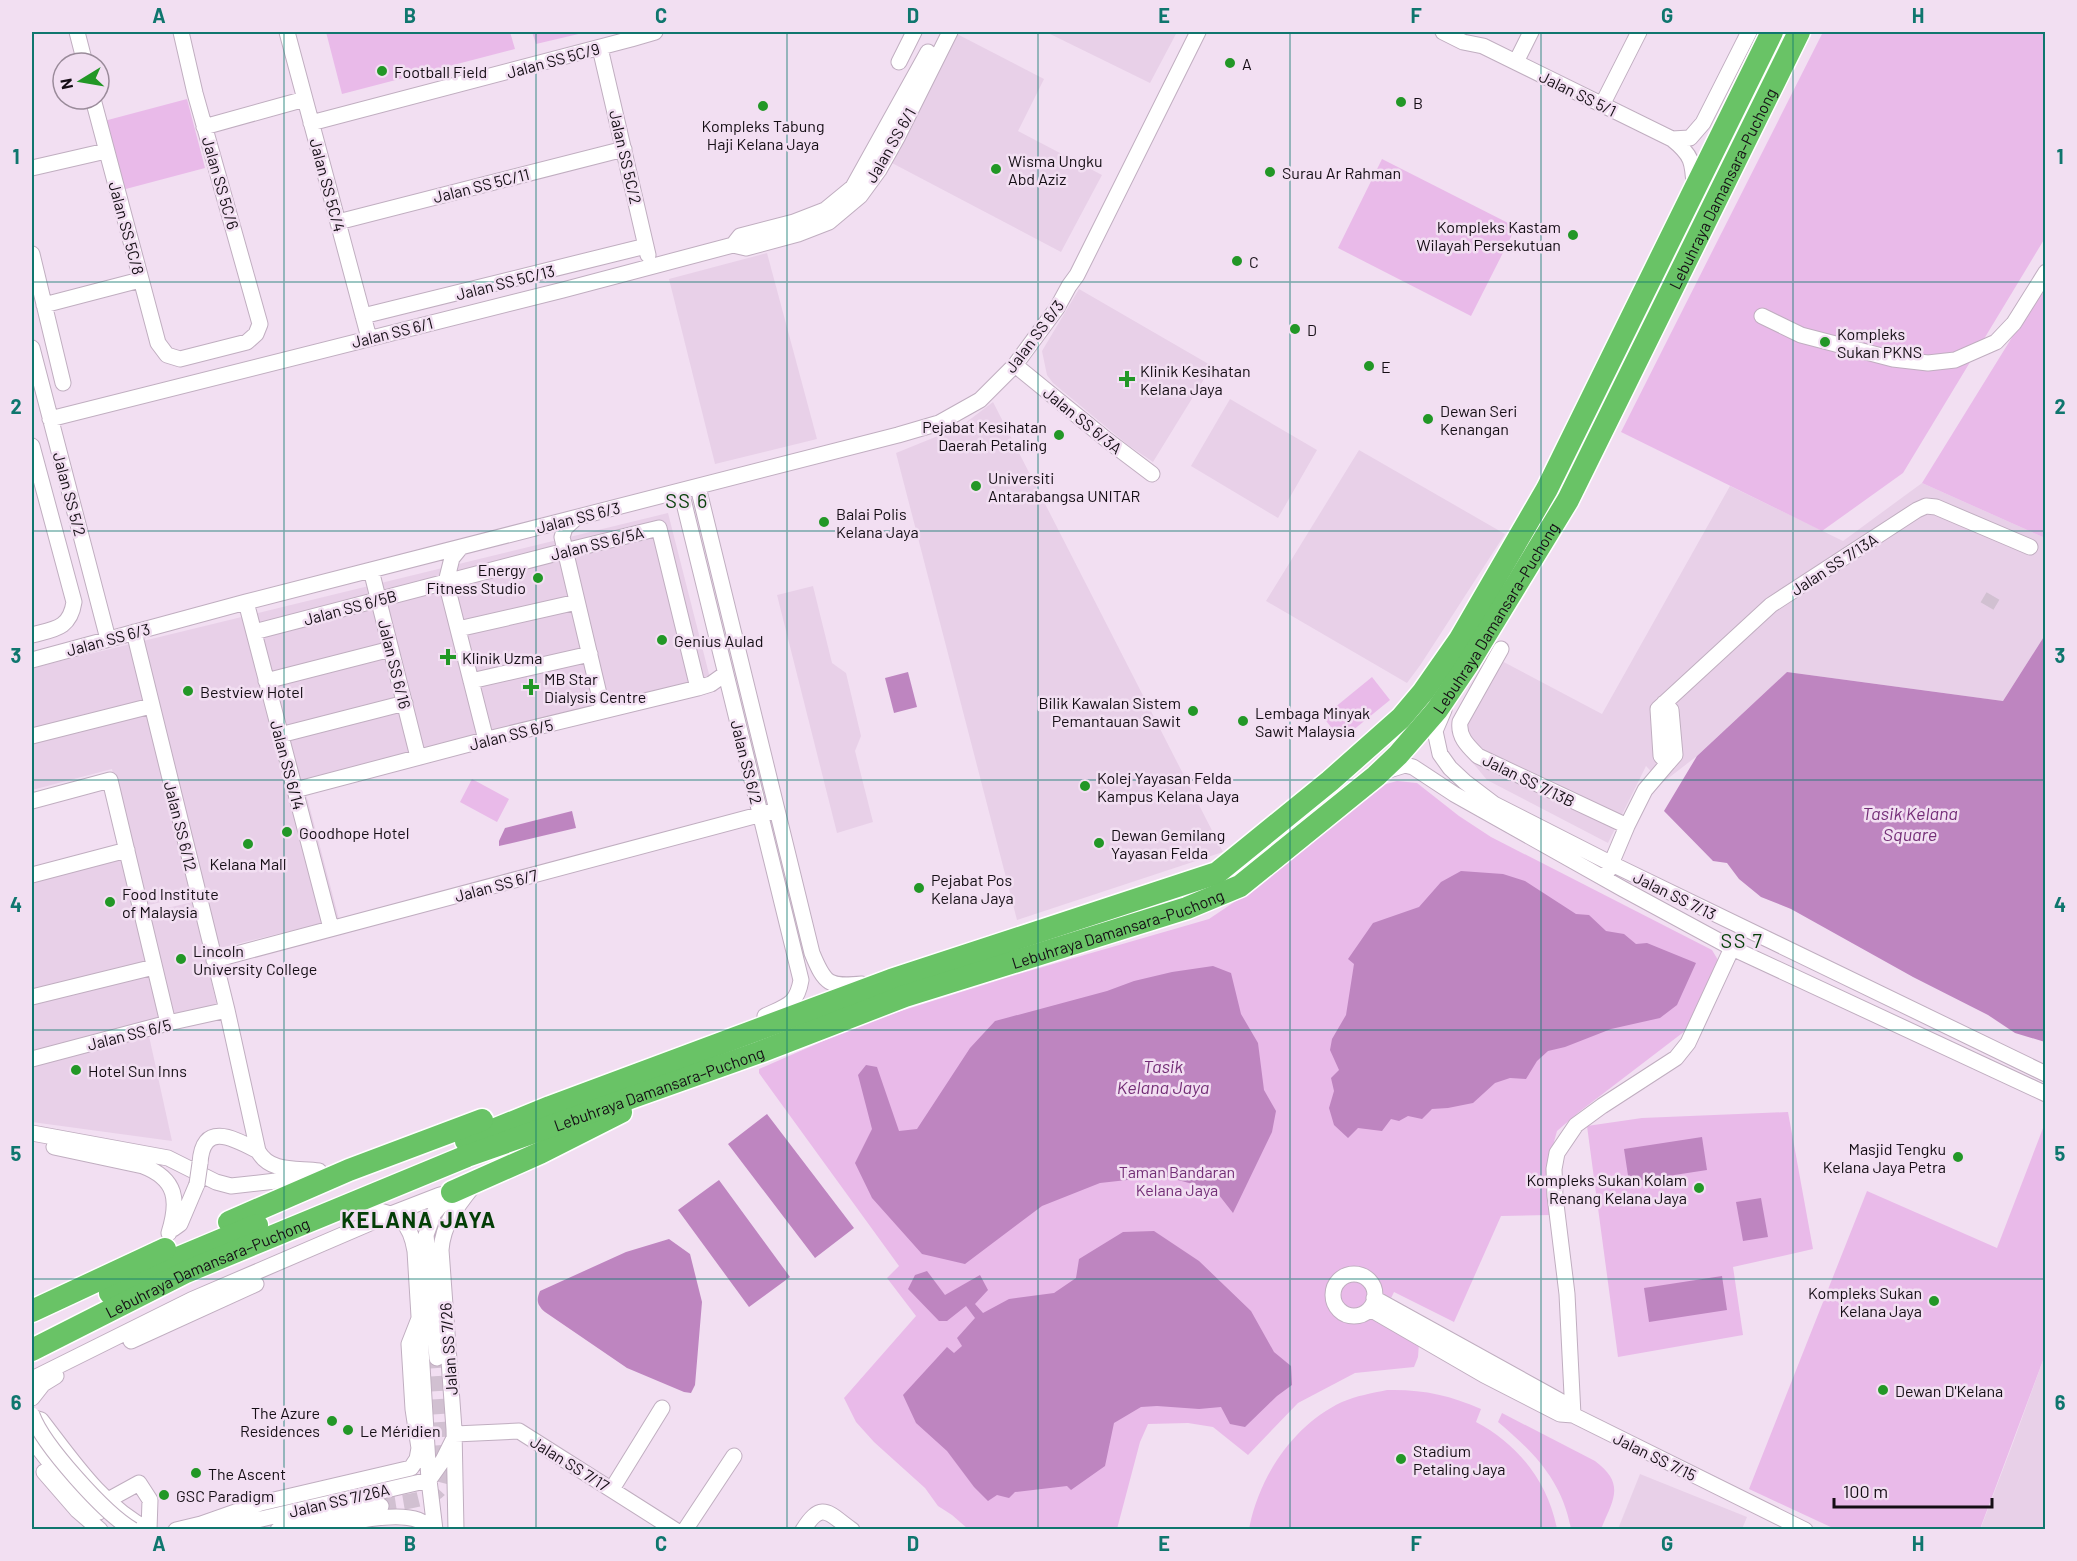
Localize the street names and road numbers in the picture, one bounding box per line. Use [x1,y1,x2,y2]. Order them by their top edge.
street label: Jalan SS 5C/9 [504,38,602,82]
street label: Jalan SS 5/1 [1536,66,1620,120]
street label: Lebuhraya Damansara–Puchong [1664,84,1780,292]
street label: Jalan SS 6/1 [861,104,919,186]
street label: Jalan SS 5C/2 [606,108,646,206]
street label: Jalan SS 5C/6 [199,134,243,232]
street label: Jalan SS 5C/4 [306,136,350,234]
street label: Jalan SS 5C/11 [431,164,531,206]
street label: Jalan SS 5C/8 [105,179,149,277]
street label: Jalan SS 5C/13 [454,261,556,303]
street label: Jalan SS 6/3 [1001,296,1067,376]
street label: Jalan SS 6/1 [349,313,435,351]
street label: Jalan SS 6/3A [1040,383,1126,458]
street label: Jalan SS 5/2 [50,450,90,538]
street label: Jalan SS 6/3 [534,497,622,537]
street label: Lebuhraya Damansara–Puchong [1428,518,1562,717]
street label: Jalan SS 6/5A [548,522,646,564]
street label: Jalan SS 7/13A [1787,529,1881,599]
street label: Jalan SS 6/5B [301,585,399,629]
street label: Jalan SS 6/16 [375,617,415,711]
street label: Jalan SS 6/3 [64,619,152,659]
street label: Jalan SS 6/5 [467,714,555,754]
street label: Jalan SS 6/14 [267,718,309,812]
street label: Jalan SS 6/2 [727,718,767,806]
street label: Jalan SS 7/13B [1480,750,1578,810]
street label: Jalan SS 6/12 [161,779,201,873]
street label: Jalan SS 6/7 [452,865,540,905]
street label: Jalan SS 7/13 [1630,867,1720,923]
street label: Lebuhraya Damansara–Puchong [1009,884,1226,972]
street label: Jalan SS 6/5 [85,1014,173,1054]
street label: Lebuhraya Damansara–Puchong [551,1042,766,1134]
street label: Lebuhraya Damansara–Puchong [102,1213,312,1321]
street label: Jalan SS 7/26 [435,1302,461,1396]
street label: Jalan SS 7/15 [1610,1428,1700,1484]
street label: Jalan SS 7/17 [527,1431,613,1495]
street label: Jalan SS 7/26A [287,1479,391,1521]

